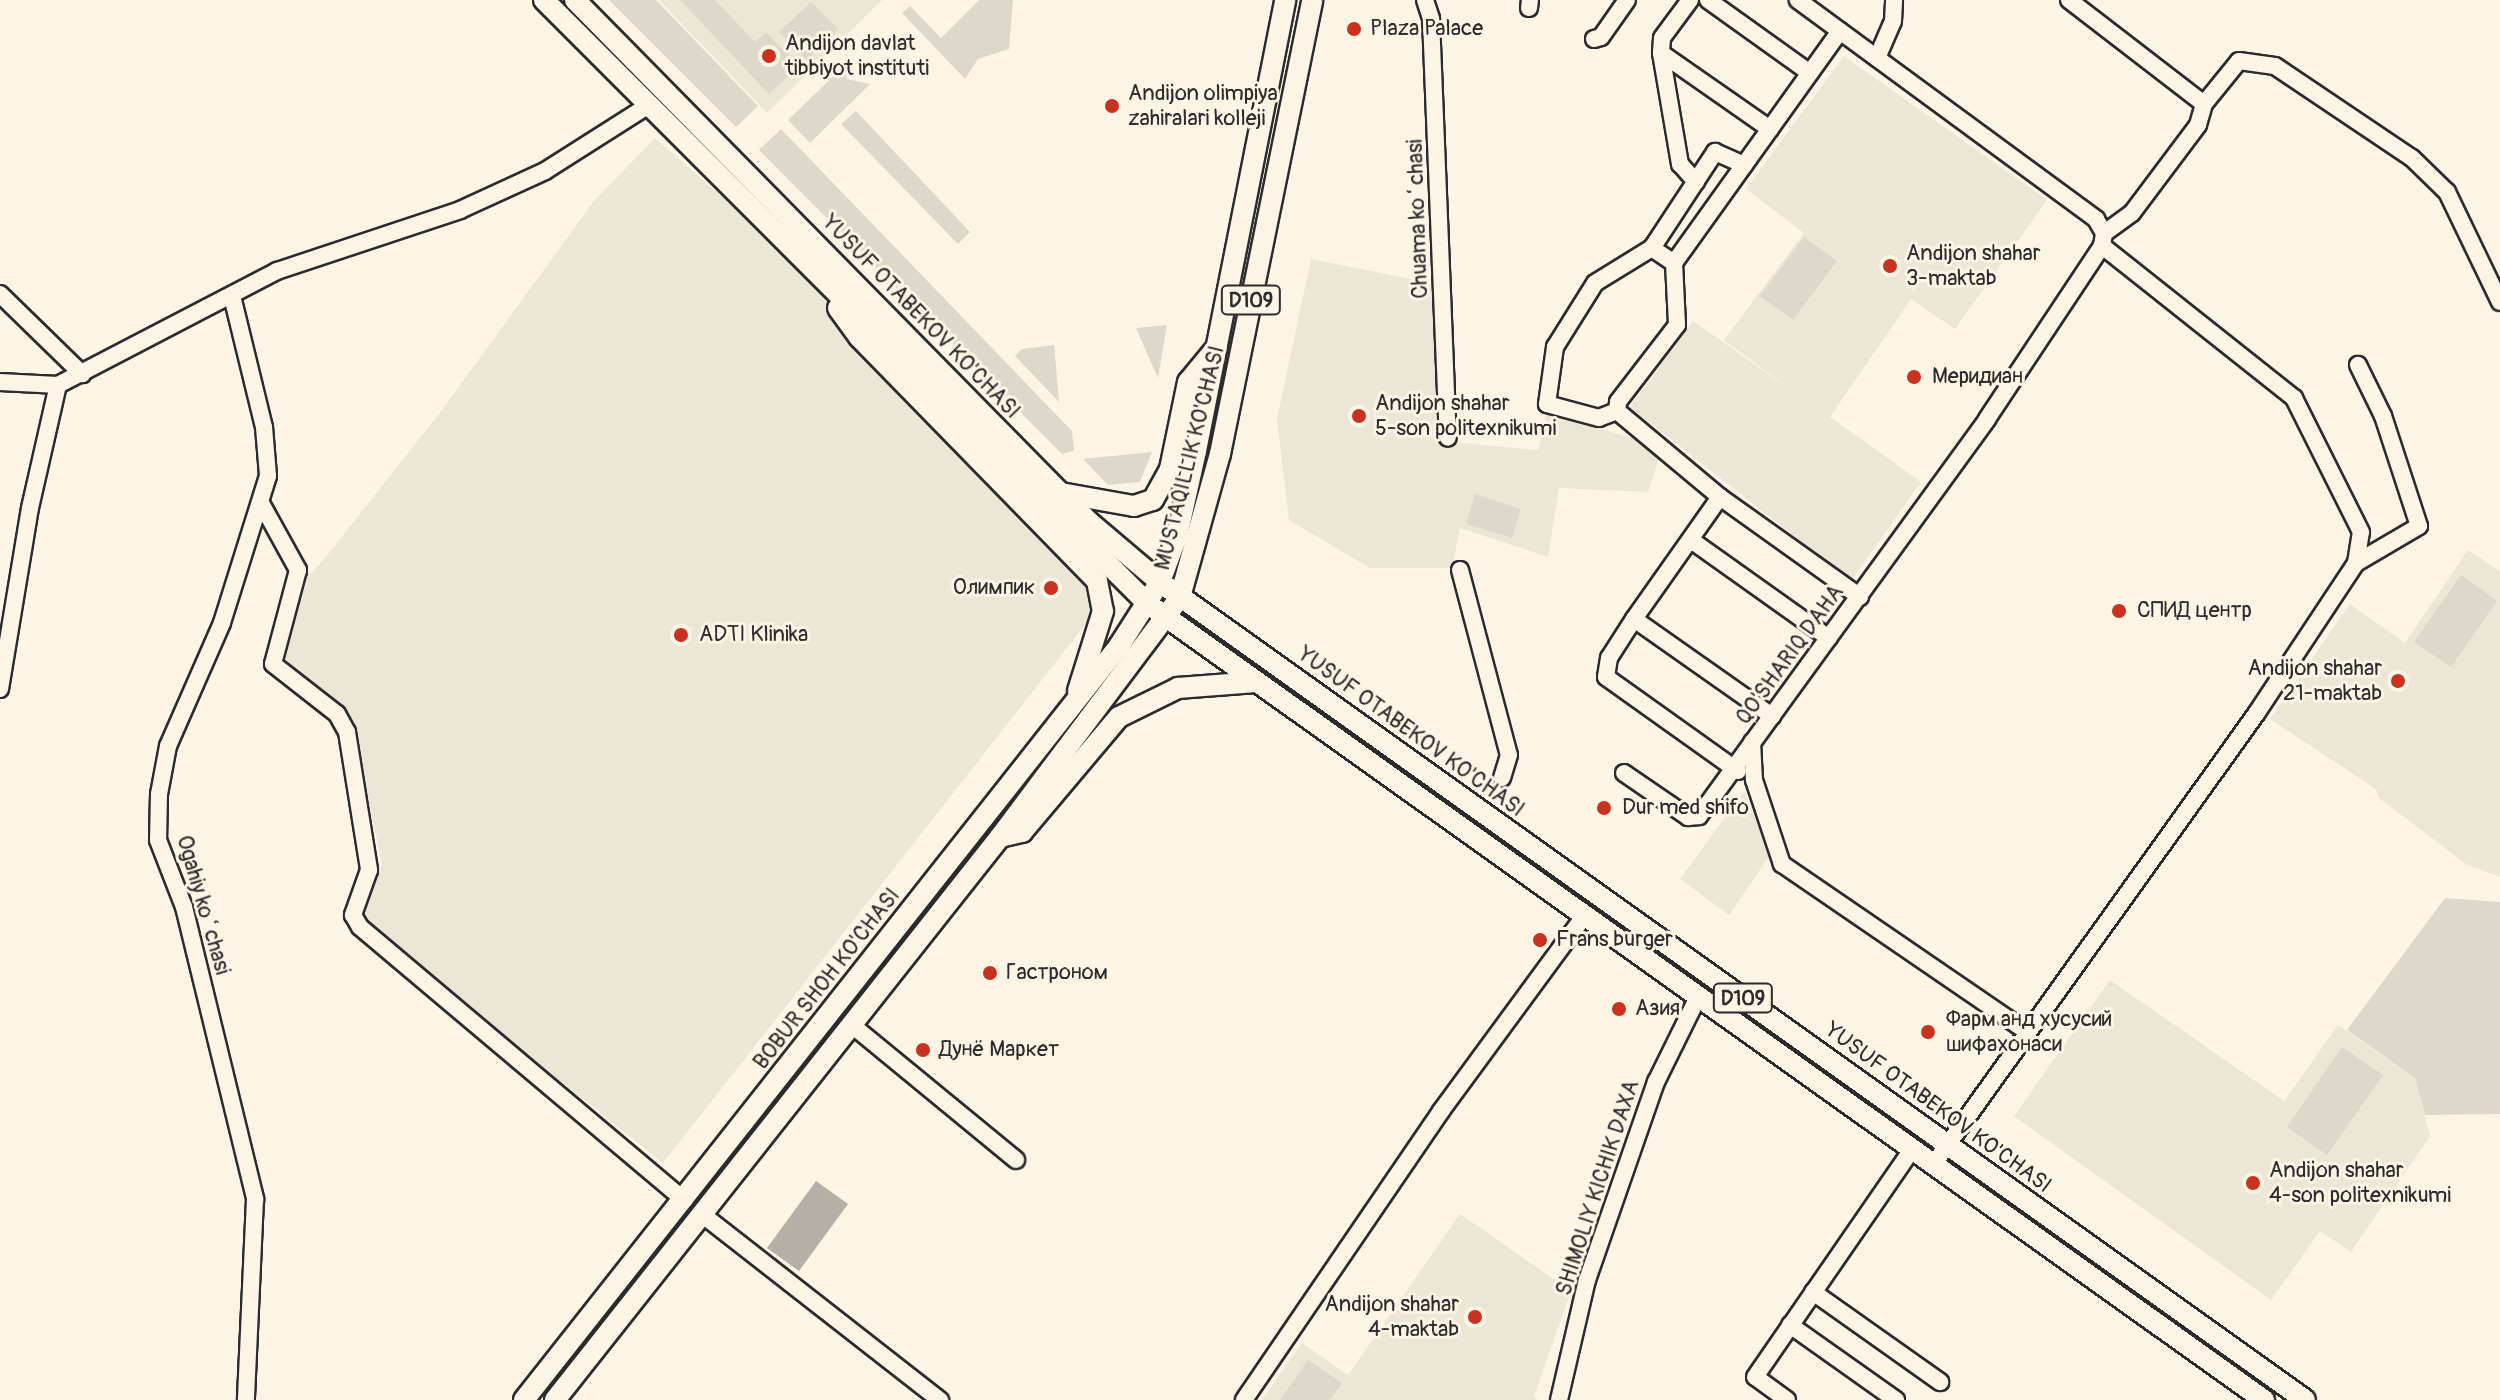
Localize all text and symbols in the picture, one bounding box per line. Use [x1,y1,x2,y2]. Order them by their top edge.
place label: Plaza Palace [1370,16,1483,42]
marker: Plaza Palace [1345,20,1363,38]
place label: Andijon davlat tibbiyot instituti [785,30,929,82]
marker: Andijon davlat tibbiyot instituti [760,47,778,65]
place label: Andijon olimpiya zahiralari kolleji [1128,80,1278,132]
marker: Andijon olimpiya zahiralari kolleji [1103,97,1121,115]
street label: Chuama koʻchasi [1402,139,1434,299]
street label: YUSUF OTABEKOV KO'CHASI [817,209,1025,425]
place label: Andijon shahar 3-maktab [1906,240,2041,292]
marker: Andijon shahar 3-maktab [1881,257,1899,275]
road number: D109 [1219,284,1283,316]
street label: MUSTAQILLIK KO'CHASI [1149,343,1231,573]
place label: Меридиан [1932,364,2023,390]
marker: Меридиан [1903,366,1925,388]
place label: Andijon shahar 5-son politexnikumi [1375,390,1556,442]
marker: Andijon shahar 5-son politexnikumi [1350,407,1368,425]
place label: Олимпик [953,575,1035,601]
marker: Олимпик [1042,579,1060,597]
street label: QO'SHARIQ DAHA [1730,580,1850,730]
place label: СПИД центр [2137,598,2252,624]
marker: СПИД центр [2108,600,2130,622]
place label: ADTI Klinika [699,622,808,648]
marker: ADTI Klinika [670,624,692,646]
street label: YUSUF OTABEKOV KO'CHASI [1293,641,1529,823]
place label: Andijon shahar 21-maktab [2247,655,2382,706]
marker: Andijon shahar 21-maktab [2389,672,2407,690]
place label: Dur med shifo [1622,795,1749,821]
marker: Dur med shifo [1593,797,1615,819]
street label: Ogahiy koʻchasi [171,832,235,978]
street label: BOBUR SHOH KO'CHASI [748,883,906,1075]
place label: Frans burger [1556,927,1673,953]
marker: Frans burger [1531,931,1549,949]
place label: Гастроном [1006,960,1108,986]
marker: Гастроном [981,964,999,982]
road number: D109 [1711,982,1775,1014]
place label: Азия [1635,996,1680,1022]
marker: Азия [1610,1000,1628,1018]
place label: Фарм анд хусусий шифахонаси [1946,1006,2112,1058]
street label: YUSUF OTABEKOV KO'CHASI [1820,1017,2056,1199]
marker: Фарм анд хусусий шифахонаси [1917,1021,1939,1043]
place label: Дунё Маркет [939,1037,1059,1063]
marker: Дунё Маркет [914,1041,932,1059]
street label: SHIMOLIY KICHIK DAXA [1551,1077,1645,1299]
place label: Andijon shahar 4-son politexnikumi [2269,1157,2451,1208]
marker: Andijon shahar 4-son politexnikumi [2244,1174,2262,1192]
place label: Andijon shahar 4-maktab [1324,1291,1459,1342]
marker: Andijon shahar 4-maktab [1466,1308,1484,1326]

